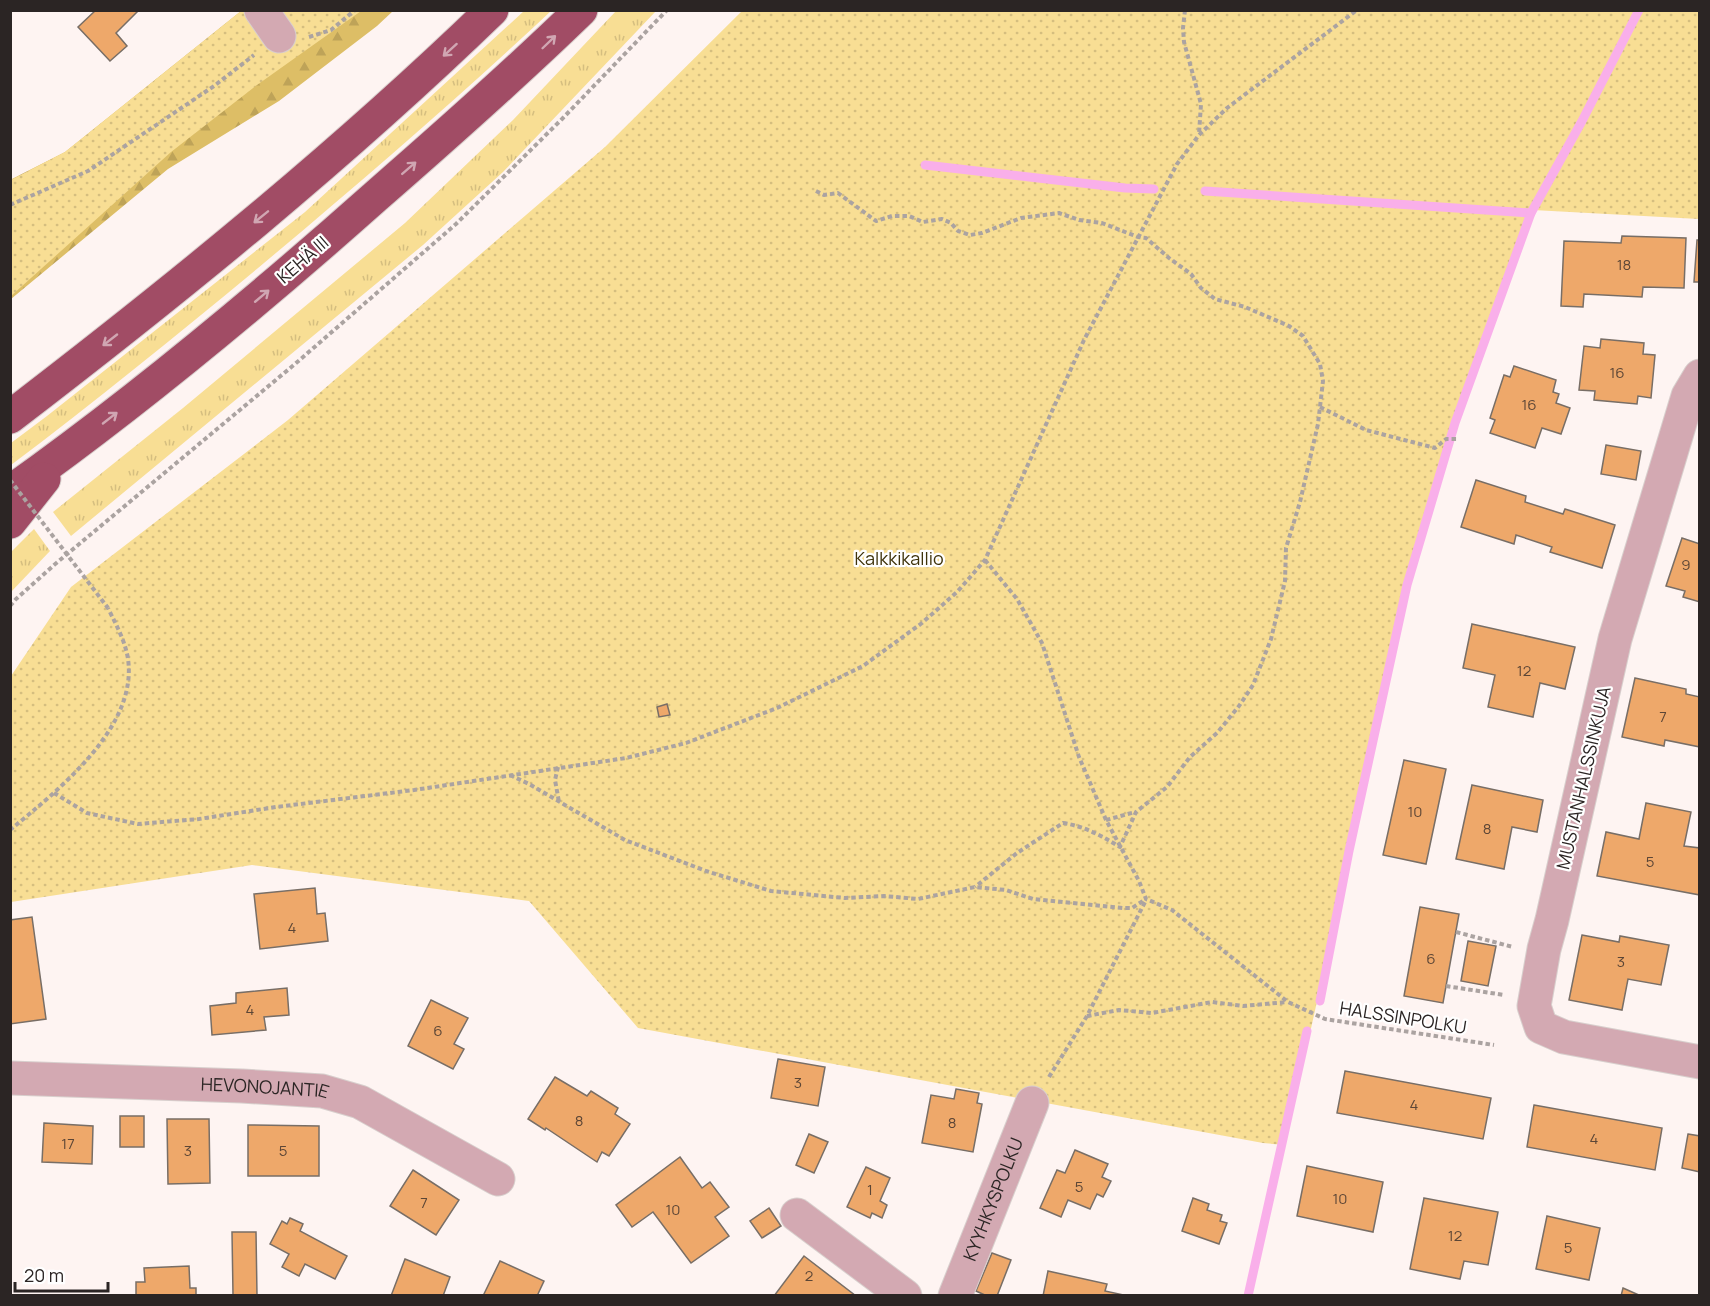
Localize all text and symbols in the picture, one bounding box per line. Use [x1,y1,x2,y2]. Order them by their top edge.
one-way arrow [541,35,556,49]
one-way arrow [442,43,457,57]
one-way arrow [401,161,416,175]
one-way arrow [253,210,269,223]
street label: KEHÄ III [271,230,333,288]
house number: 18 [1617,254,1631,275]
one-way arrow [254,289,269,303]
one-way arrow [102,334,118,347]
house number: 16 [1609,362,1625,383]
house number: 16 [1521,394,1537,415]
one-way arrow [102,411,118,424]
park label: Kalkkikallio [854,546,944,570]
house number: 9 [1681,554,1691,575]
house number: 12 [1517,660,1531,681]
street label: MUSTANHALSSINKUJA [1550,683,1616,872]
house number: 7 [1659,706,1667,727]
house number: 10 [1408,801,1423,822]
house number: 8 [1483,818,1491,839]
house number: 5 [1646,851,1654,872]
house number: 4 [288,917,297,938]
house number: 6 [1426,948,1436,969]
house number: 3 [1617,951,1625,972]
street label: HALSSINPOLKU [1338,995,1468,1039]
house number: 4 [246,999,255,1020]
house number: 6 [433,1020,443,1041]
street label: HEVONOJANTIE [200,1072,332,1103]
house number: 3 [794,1072,802,1093]
house number: 4 [1410,1094,1419,1115]
house number: 8 [575,1110,583,1131]
house number: 8 [948,1112,956,1133]
house number: 4 [1590,1128,1599,1149]
house number: 17 [61,1133,75,1154]
street label: KYYHKYSPOLKU [957,1134,1028,1264]
house number: 3 [184,1140,192,1161]
house number: 5 [279,1140,287,1161]
house number: 5 [1075,1176,1083,1197]
house number: 1 [867,1179,873,1200]
house number: 10 [1333,1188,1348,1209]
house number: 7 [420,1192,428,1213]
house number: 10 [666,1199,681,1220]
house number: 12 [1448,1225,1462,1246]
house number: 5 [1564,1237,1572,1258]
scale bar [15,1255,108,1293]
text: 20 m [24,1263,64,1287]
house number: 2 [805,1265,813,1286]

